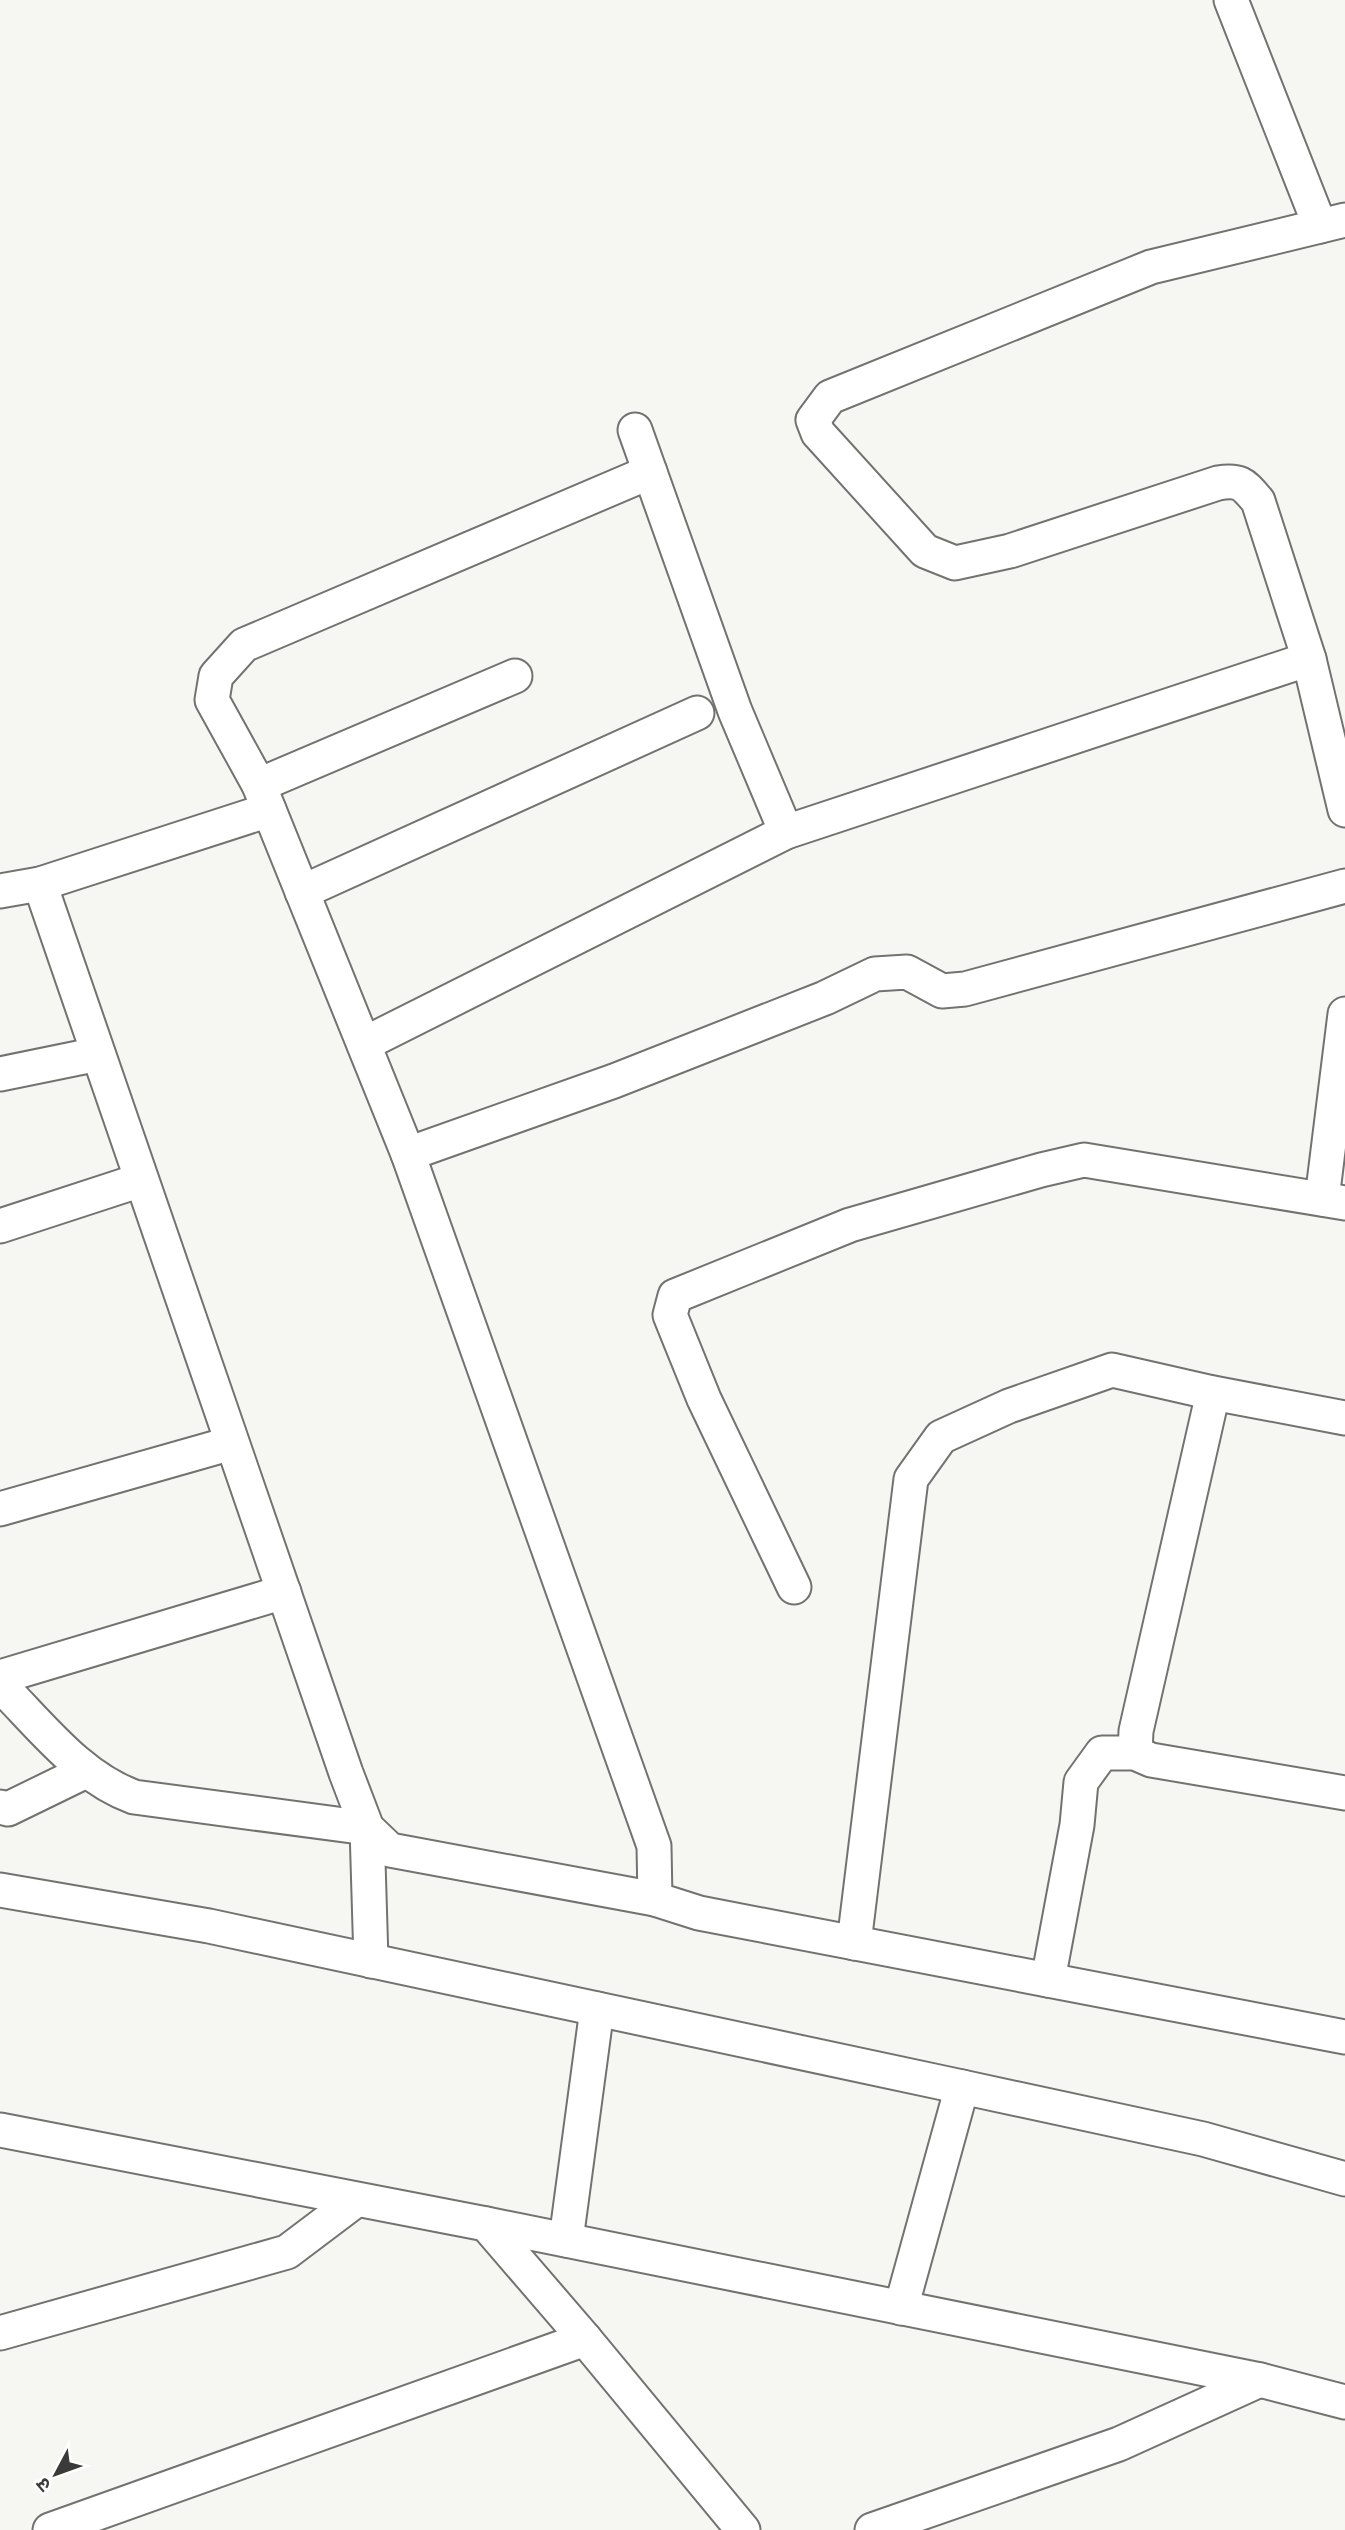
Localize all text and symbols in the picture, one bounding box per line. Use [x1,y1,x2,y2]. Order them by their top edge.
north arrow [21,2439,91,2509]
text: उ [31,2472,56,2497]

